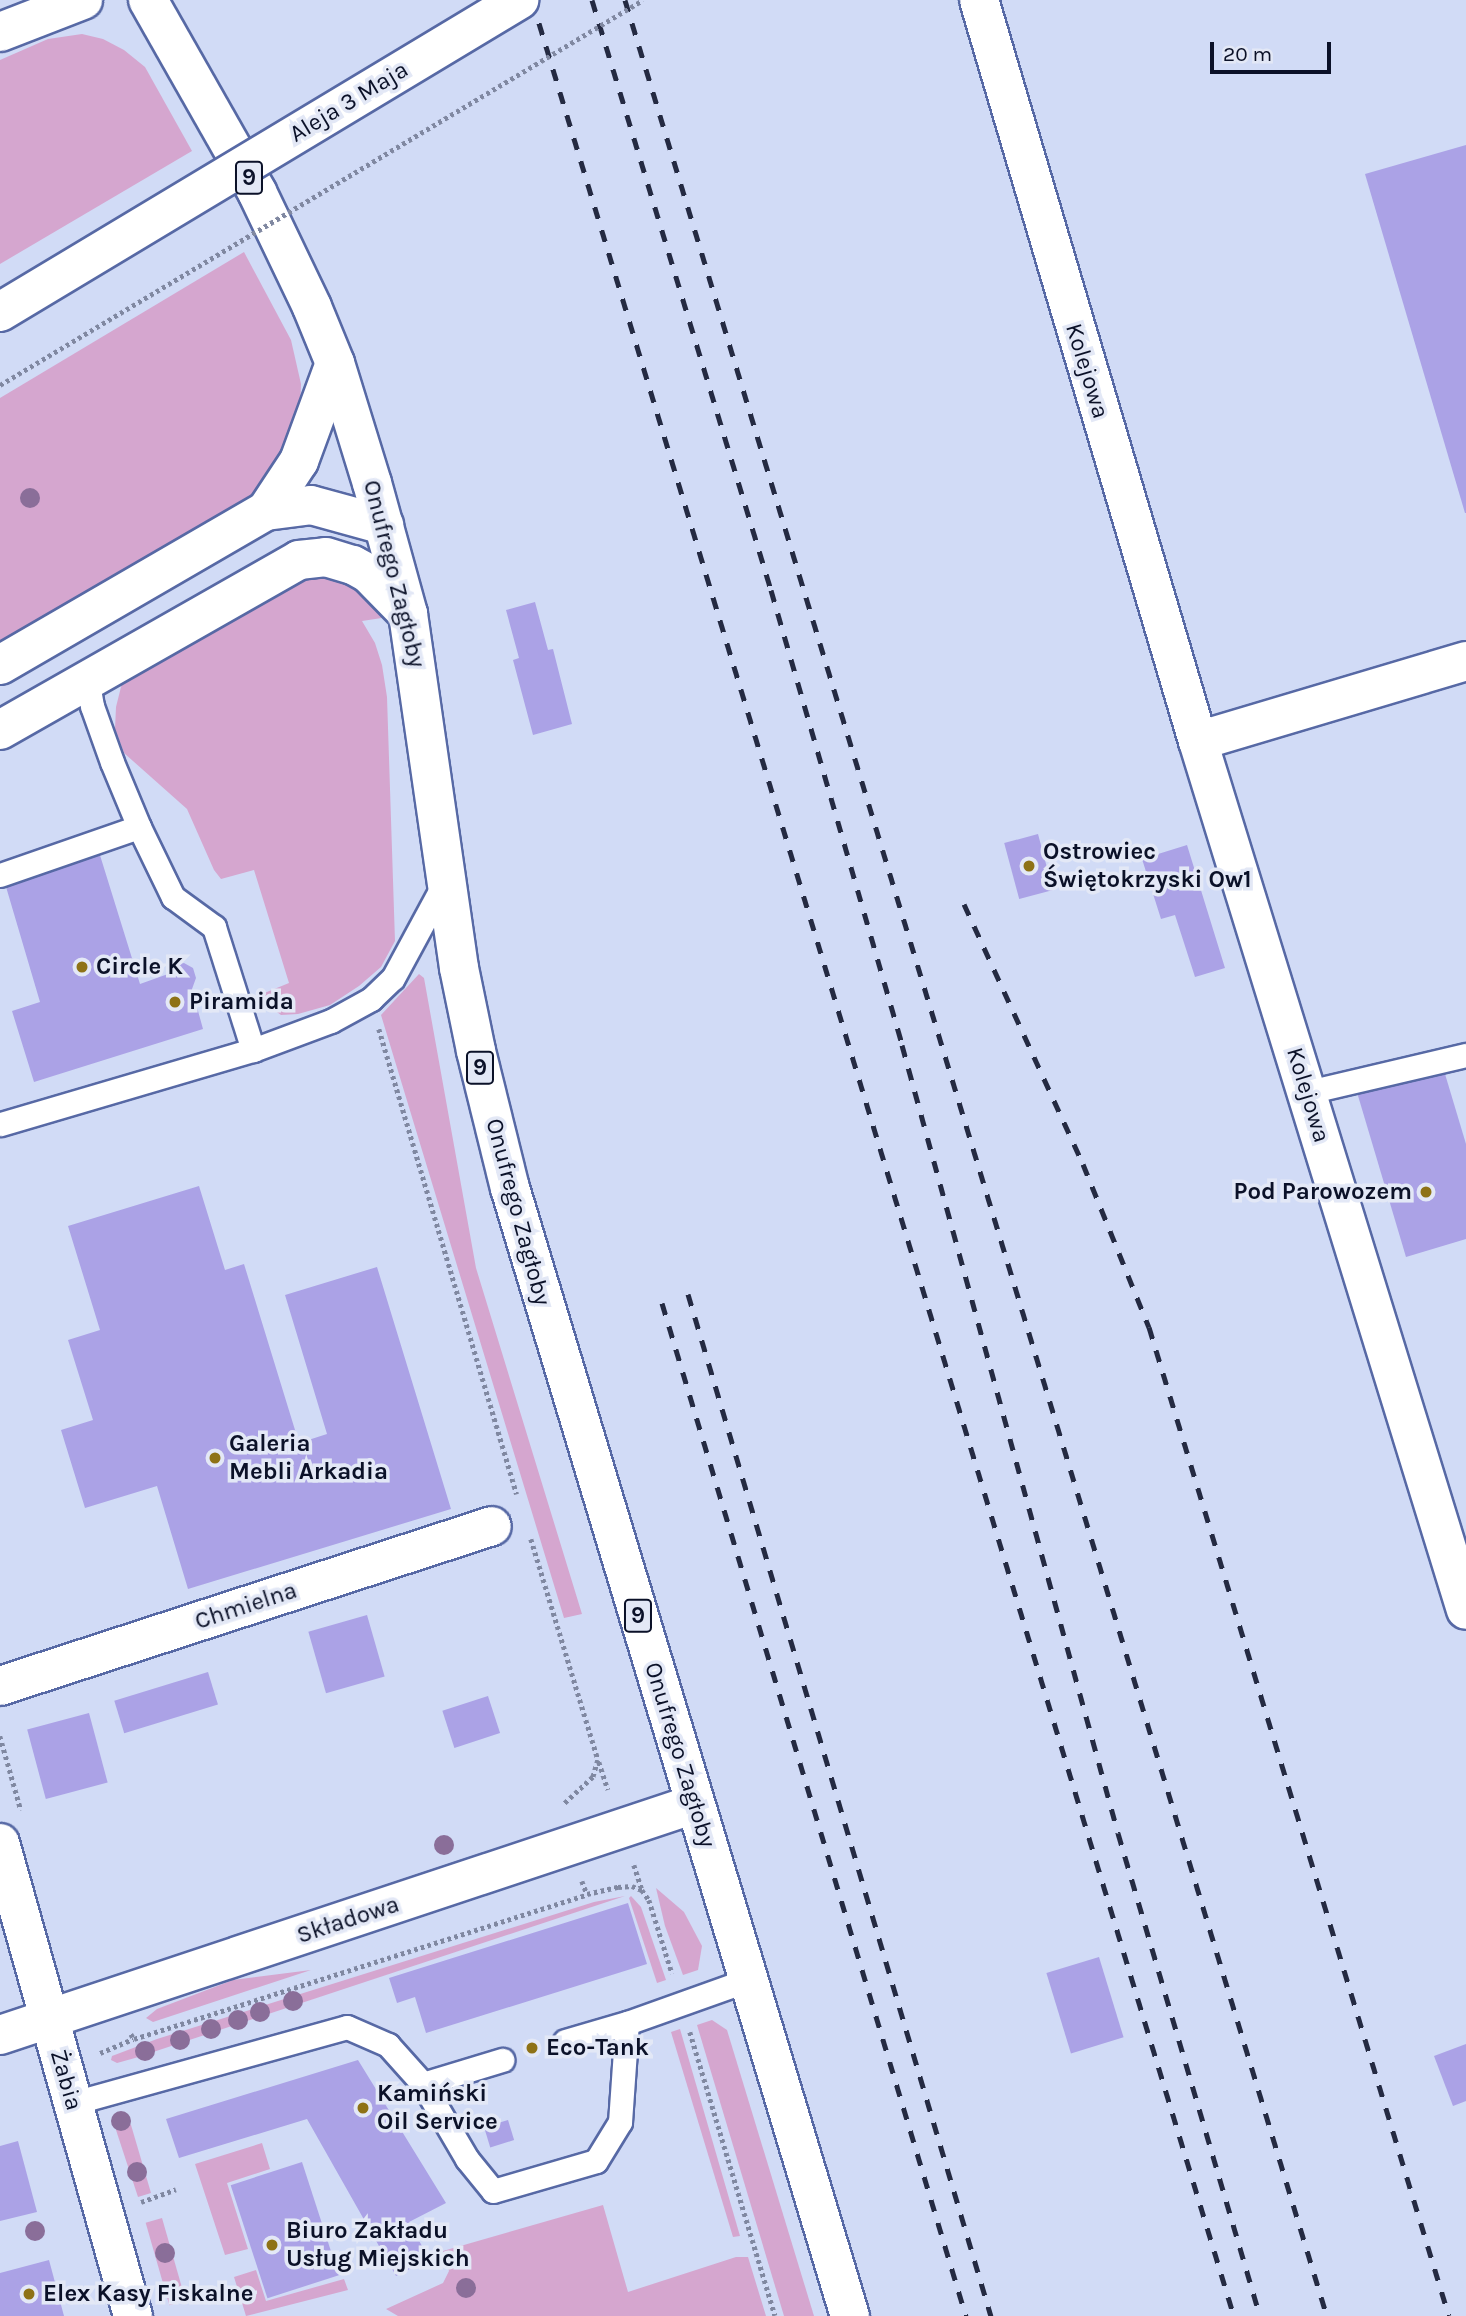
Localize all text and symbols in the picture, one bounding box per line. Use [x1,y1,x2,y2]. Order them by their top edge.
scale bar [1214,28,1335,72]
text: 20 m [1223,42,1272,66]
street label: Aleja 3 Maja [284,55,414,149]
road number: 9 [233,158,265,197]
street label: Kolejowa [1059,320,1115,422]
street label: Onufrego Zagłoby [357,477,431,671]
place label: Ostrowiec Świętokrzyski Ow1 [1043,838,1252,894]
marker: Ostrowiec Świętokrzyski Ow1 [1021,858,1037,874]
place label: Circle K [96,953,183,981]
marker: Circle K [74,959,90,975]
place label: Piramida [189,988,294,1016]
marker: Piramida [167,994,183,1010]
street label: Kolejowa [1280,1044,1336,1146]
road number: 9 [464,1049,496,1088]
street label: Onufrego Zagłoby [479,1115,557,1309]
place label: Pod Parowozem [1234,1178,1412,1206]
marker: Pod Parowozem [1418,1184,1434,1200]
place label: Galeria Mebli Arkadia [229,1430,388,1486]
marker: Galeria Mebli Arkadia [207,1450,223,1466]
street label: Chmielna [191,1576,301,1636]
road number: 9 [622,1596,654,1636]
street label: Onufrego Zagłoby [638,1659,722,1851]
street label: Składowa [293,1890,403,1950]
place label: Eco-Tank [546,2034,649,2062]
marker: Eco-Tank [524,2040,540,2056]
street label: Żabia [44,2046,88,2114]
place label: Kamiński Oil Service [377,2080,498,2136]
marker: Kamiński Oil Service [355,2100,371,2116]
place label: Biuro Zakładu Usług Miejskich [286,2217,470,2273]
marker: Biuro Zakładu Usług Miejskich [264,2237,280,2253]
place label: Elex Kasy Fiskalne [43,2280,253,2308]
marker: Elex Kasy Fiskalne [21,2286,37,2302]

